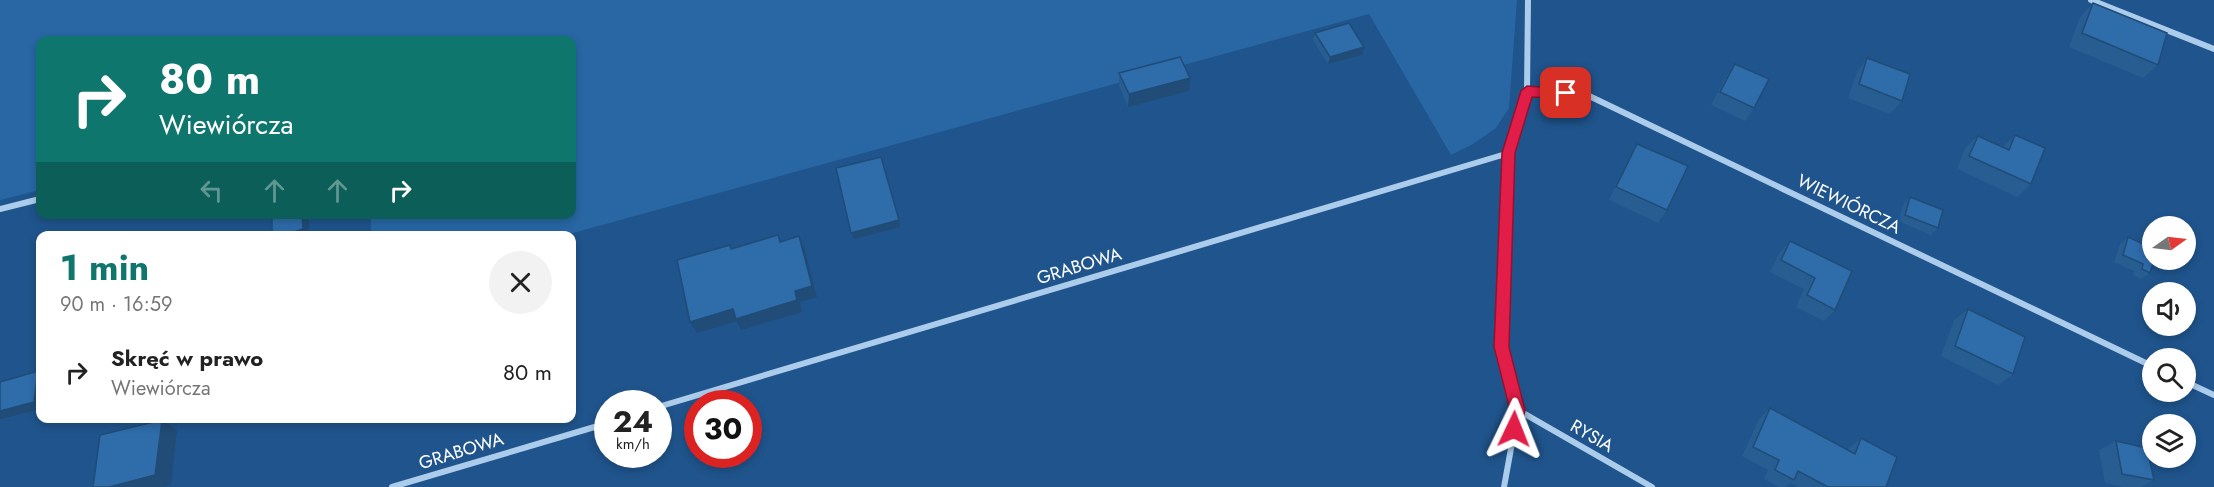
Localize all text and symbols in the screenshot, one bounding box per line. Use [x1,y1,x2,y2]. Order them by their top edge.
text: 80 m [159,49,260,110]
icon: right [60,60,138,138]
pin [1540,67,1591,118]
icon: arrive [1549,76,1582,109]
text: Wiewiórcza [159,105,294,144]
street label: WIEWIÓRCZA [1793,168,1905,240]
icon: left [195,174,228,207]
icon: ahead [258,174,291,207]
icon: ahead [321,174,354,207]
icon: right [384,174,417,207]
north arrow [2142,216,2196,270]
map controls [2142,216,2196,468]
text: 1 min [60,241,149,293]
street label: GRABOWA [1033,241,1125,291]
button: close [489,251,552,314]
button: sound [2142,282,2196,336]
text: 90 m · 16:59 [60,290,172,319]
text: Skręć w prawo [111,342,263,374]
button: search [2142,348,2196,402]
icon: right [60,356,93,389]
text: 80 m [503,356,552,388]
text: Wiewiórcza [111,374,211,403]
speed limit sign: 30 [684,390,762,468]
position arrow [1482,397,1546,461]
text: 24 [613,400,653,443]
street label: RYSIA [1565,413,1619,459]
button: layers [2142,414,2196,468]
street label: GRABOWA [415,426,507,476]
text: km/h [616,433,650,455]

